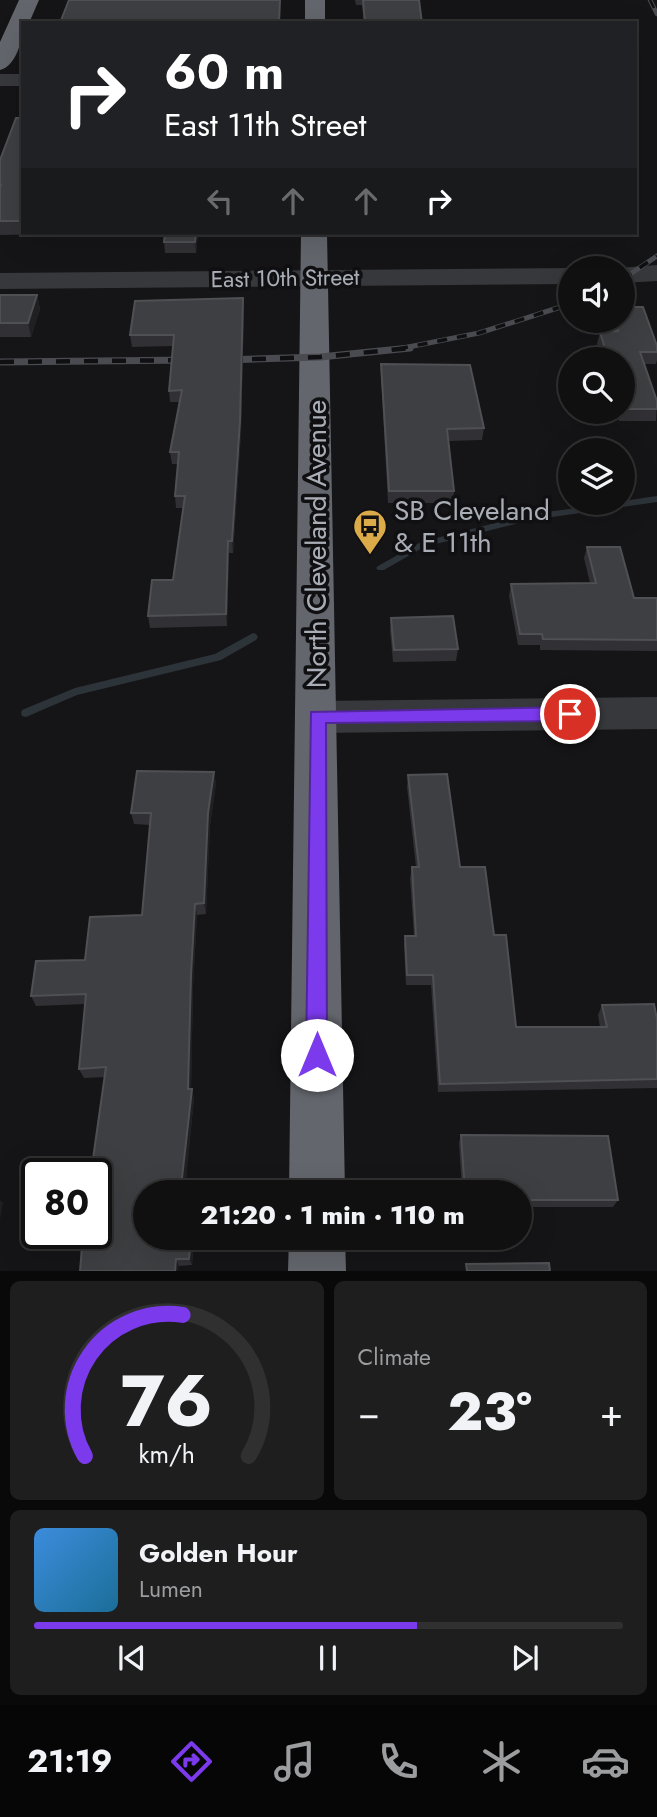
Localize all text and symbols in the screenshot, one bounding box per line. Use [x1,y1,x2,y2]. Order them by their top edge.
text: 60 m [164,37,284,107]
icon: right [49,49,140,140]
text: East 11th Street [164,102,366,148]
icon: left [201,182,239,220]
icon: ahead [274,182,312,220]
icon: ahead [347,182,385,220]
icon: right [420,182,458,220]
map controls [558,256,635,515]
button: sound [558,256,635,333]
street label: East 10th Street [210,260,360,296]
button: search [558,347,635,424]
street label: North Cleveland Avenue [296,400,337,688]
button: layers [558,438,635,515]
place label: SB Cleveland & E 11th [394,490,550,563]
bus stop icon: SB Cleveland & E 11th [351,507,389,556]
pin [540,684,600,744]
icon: arrive [551,695,589,733]
position arrow [280,1018,354,1092]
speed limit sign: 80 [21,1158,112,1249]
text: 21:20 · 1 min · 110 m [200,1196,465,1234]
text: Climate [358,1340,431,1374]
text: 76 [120,1349,213,1454]
text: 23° [447,1374,532,1450]
text: − [358,1385,380,1440]
text: + [600,1385,623,1440]
text: km/h [138,1436,195,1472]
text: Golden Hour [139,1534,298,1572]
text: Lumen [139,1572,203,1606]
icon: previous [113,1639,151,1677]
icon: pause [309,1639,347,1677]
icon: next [506,1639,544,1677]
icon: directions [167,1737,216,1786]
icon: music [270,1737,319,1786]
icon: phone [374,1737,423,1786]
icon: climate [477,1737,526,1786]
icon: car [581,1737,630,1786]
text: 21:19 [27,1738,113,1784]

